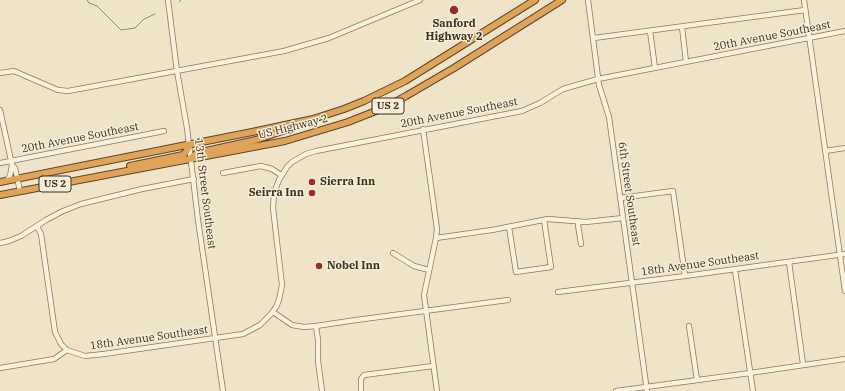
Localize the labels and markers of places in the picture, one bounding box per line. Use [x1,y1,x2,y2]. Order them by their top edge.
marker: Sanford Highway 2 [448,4,460,16]
place label: Sanford Highway 2 [426,17,482,43]
place label: Sierra Inn [320,175,375,189]
marker: Sierra Inn [307,177,317,187]
place label: Seirra Inn [249,186,304,200]
marker: Seirra Inn [307,188,317,198]
place label: Nobel Inn [327,259,380,273]
marker: Nobel Inn [314,261,324,271]

